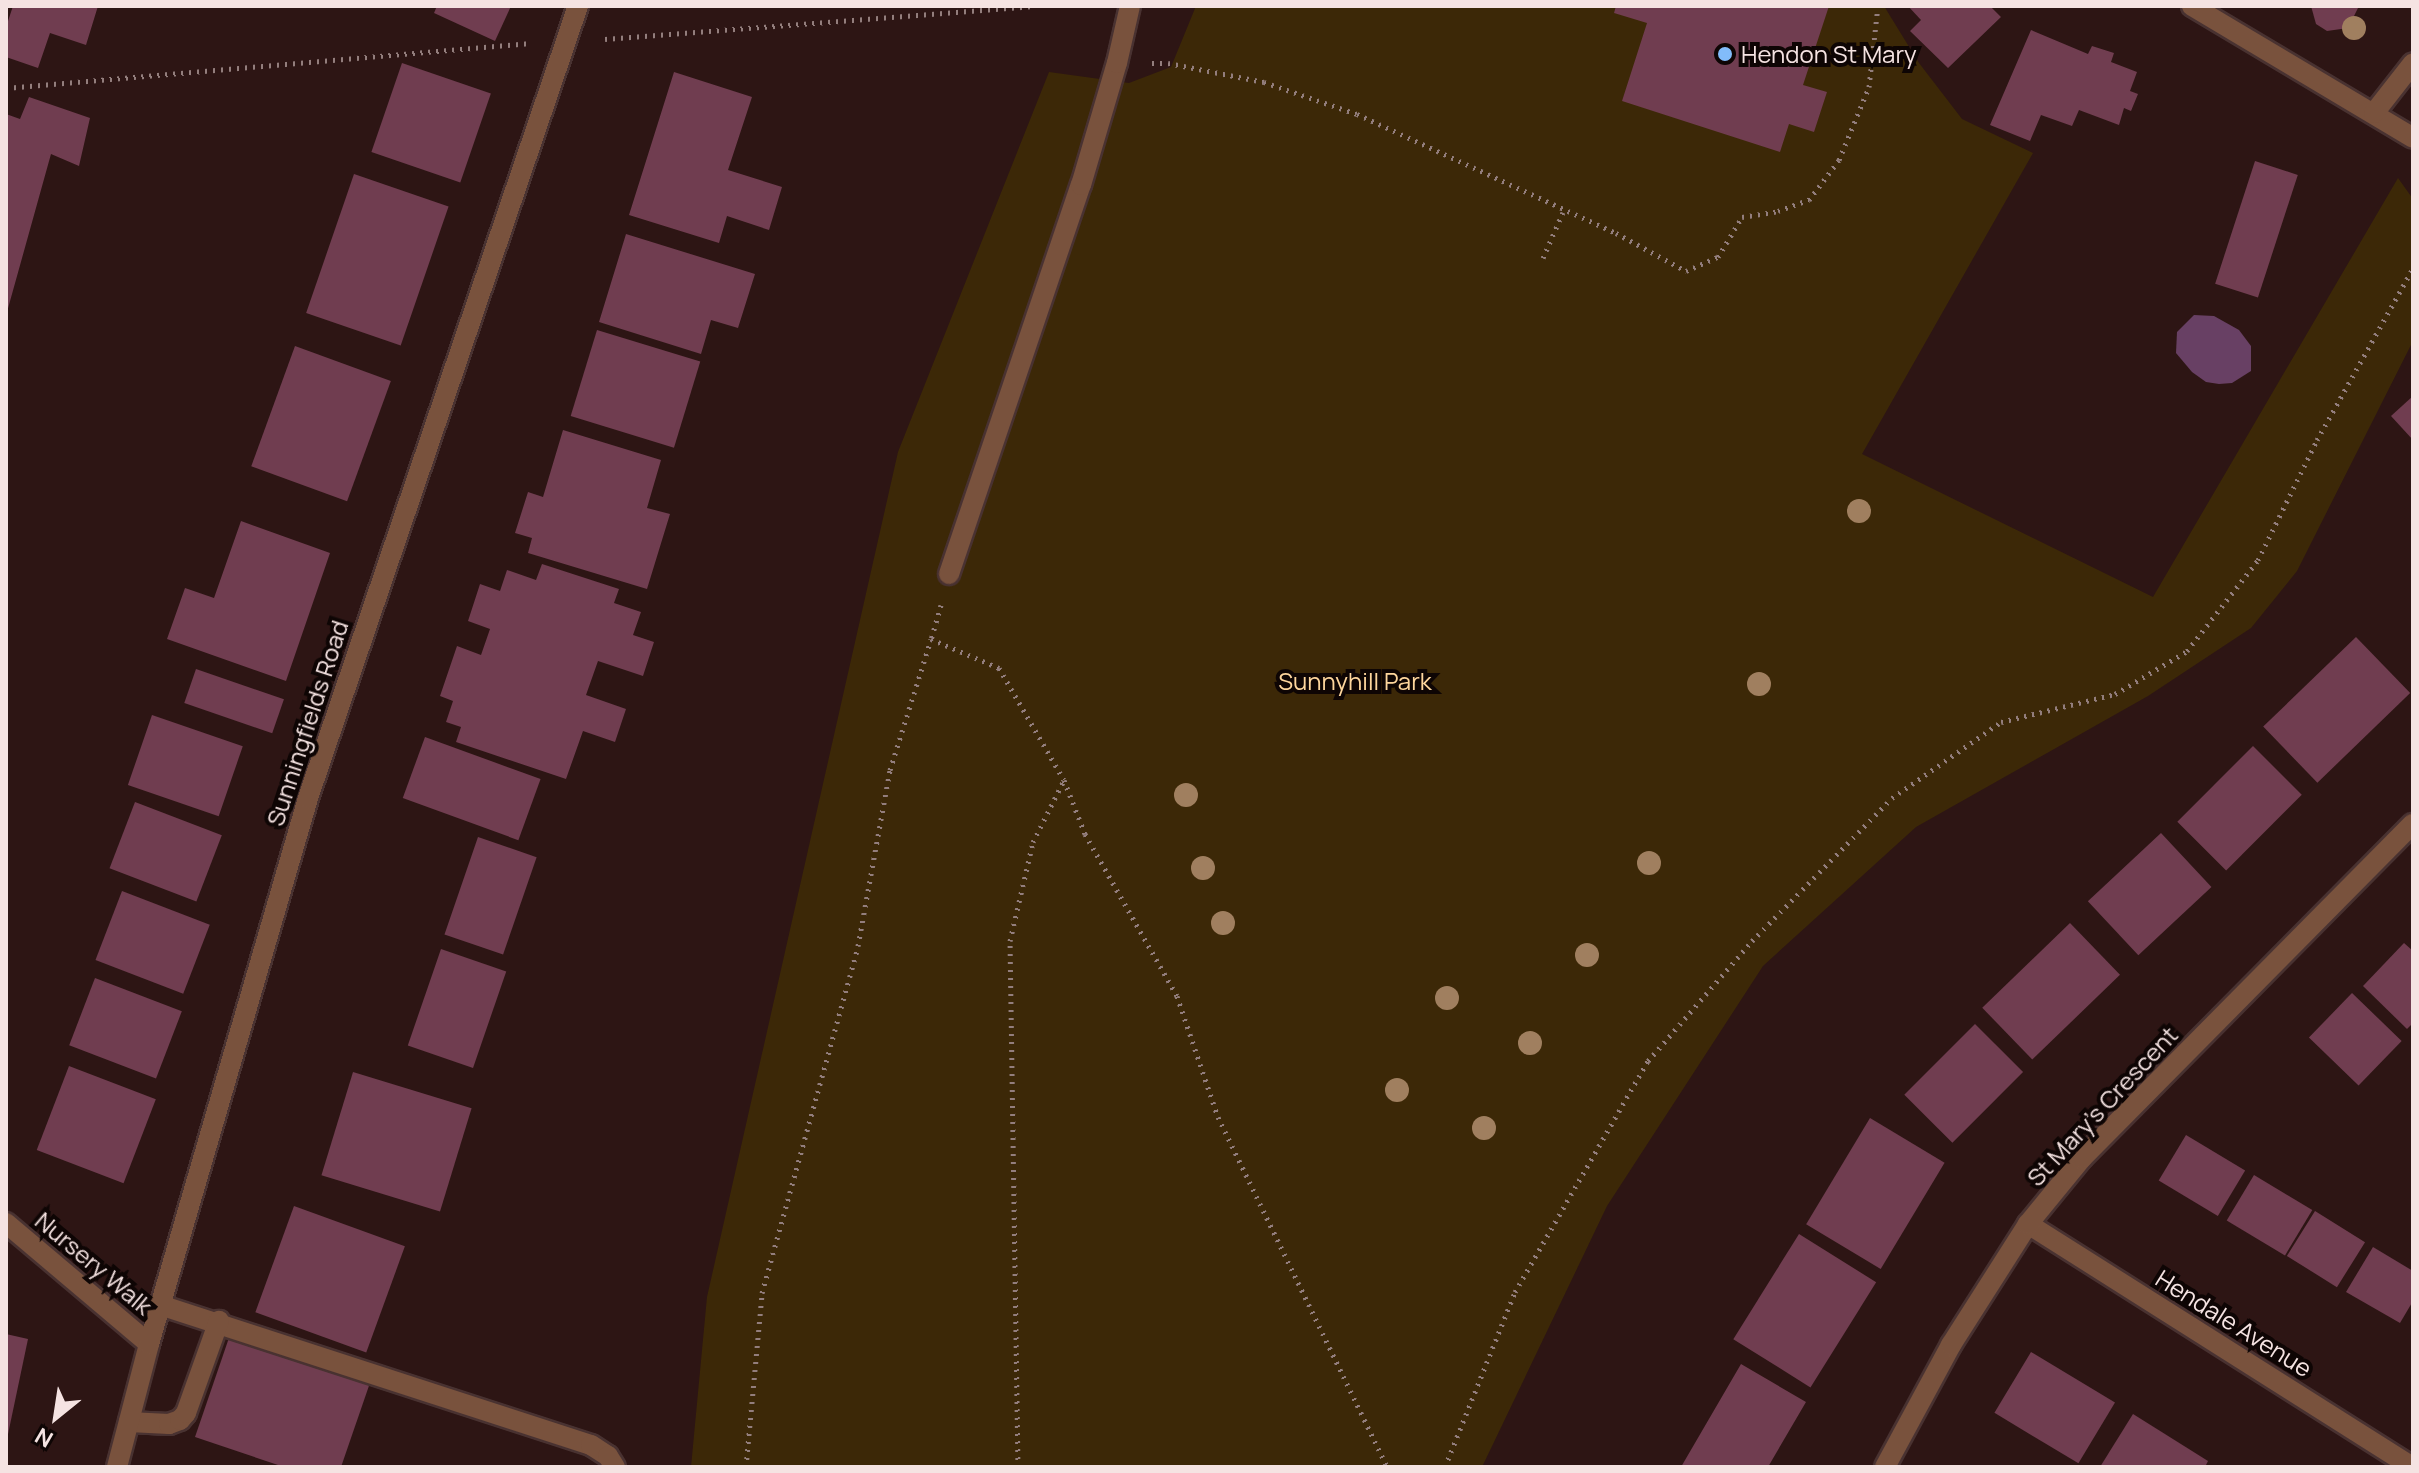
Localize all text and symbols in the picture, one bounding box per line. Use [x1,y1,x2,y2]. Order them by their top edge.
place label: Hendon St Mary [1741,40,1917,68]
marker: Hendon St Mary [1716,45,1734,63]
street label: Sunningfields Road [260,617,354,829]
park label: Sunnyhill Park [1278,667,1432,695]
street label: St Mary's Crescent [2021,1020,2183,1192]
street label: Nursery Walk [30,1206,158,1320]
street label: Hendale Avenue [2151,1264,2317,1382]
north arrow [16,1377,96,1457]
text: N [30,1421,58,1455]

